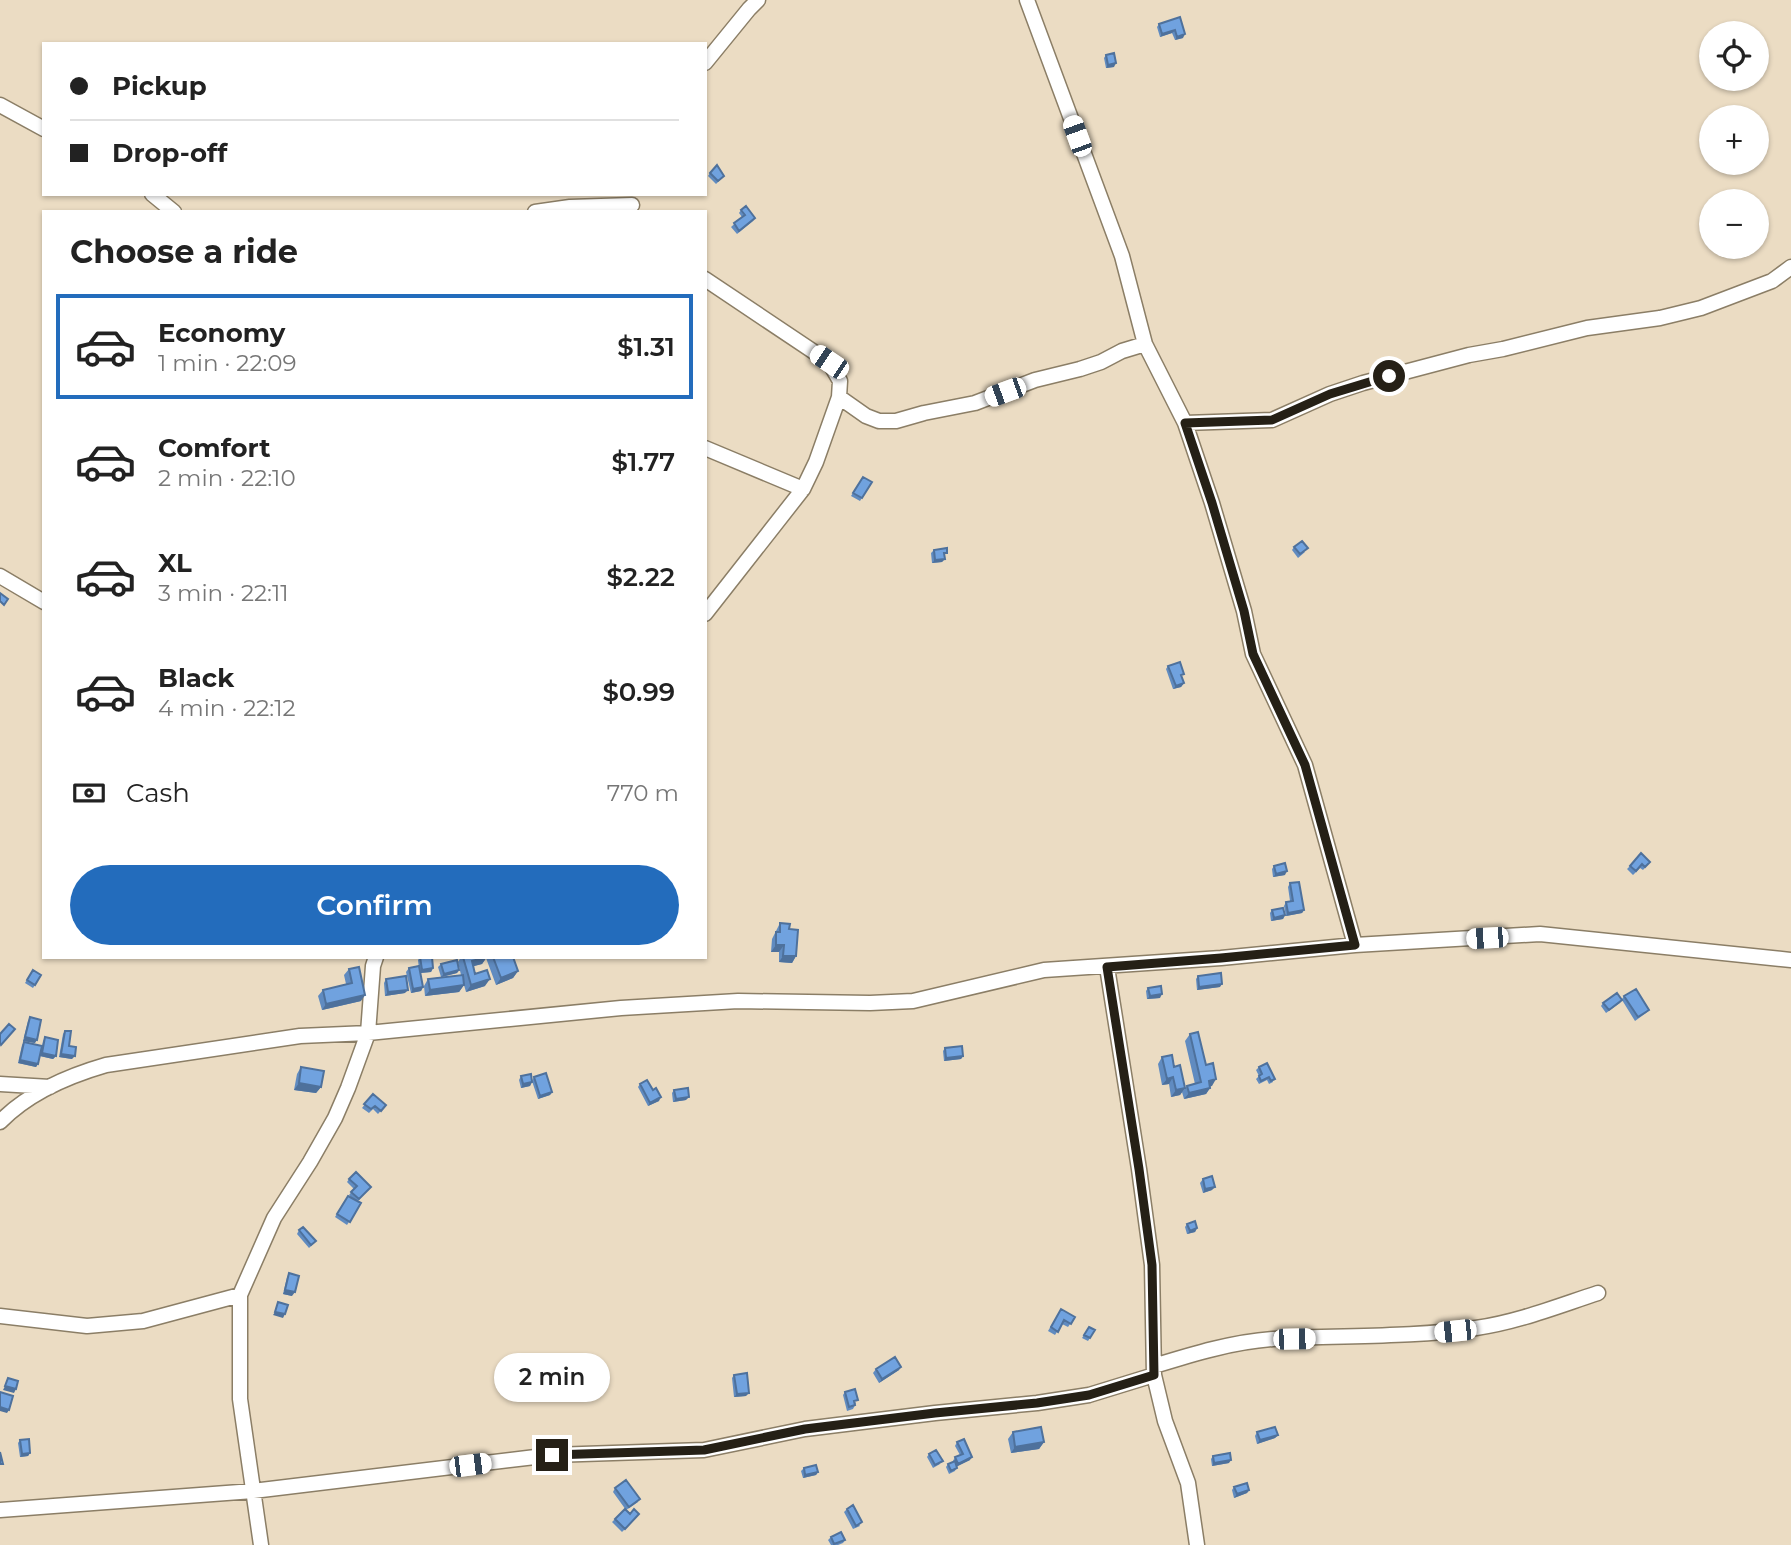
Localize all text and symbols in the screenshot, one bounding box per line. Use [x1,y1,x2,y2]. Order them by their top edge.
map controls [1699,21,1769,259]
button: locate [1699,21,1769,91]
text: Pickup [112,70,207,102]
button: + [1699,105,1769,175]
car [1060,113,1095,159]
text: Drop-off [112,137,227,169]
button: − [1699,189,1769,259]
text: Choose a ride [70,232,298,271]
icon: car [74,315,137,378]
text: Economy [158,317,285,349]
text: $1.31 [617,331,675,363]
car [806,342,853,382]
text: 1 min · 22:09 [158,349,297,377]
route start [1373,360,1405,392]
car [982,375,1029,409]
icon: car [74,430,137,493]
text: Comfort [158,432,270,464]
text: $1.77 [611,446,675,478]
text: 2 min · 22:10 [158,464,296,492]
icon: car [74,545,137,608]
text: XL [158,547,192,579]
text: $2.22 [606,561,675,593]
text: 3 min · 22:11 [158,579,289,607]
icon: car [74,660,137,723]
text: Black [158,662,234,694]
text: $0.99 [603,676,675,708]
text: 4 min · 22:12 [158,694,296,722]
icon: cash [70,774,108,812]
text: Cash [126,777,190,809]
text: 770 m [607,779,679,807]
button: Confirm [70,865,679,945]
car [1466,926,1509,950]
car [1434,1318,1477,1344]
car [1273,1328,1316,1350]
callout: 2 min [494,1354,610,1402]
text: 2 min [519,1363,585,1391]
route end [536,1439,568,1471]
car [448,1452,493,1478]

